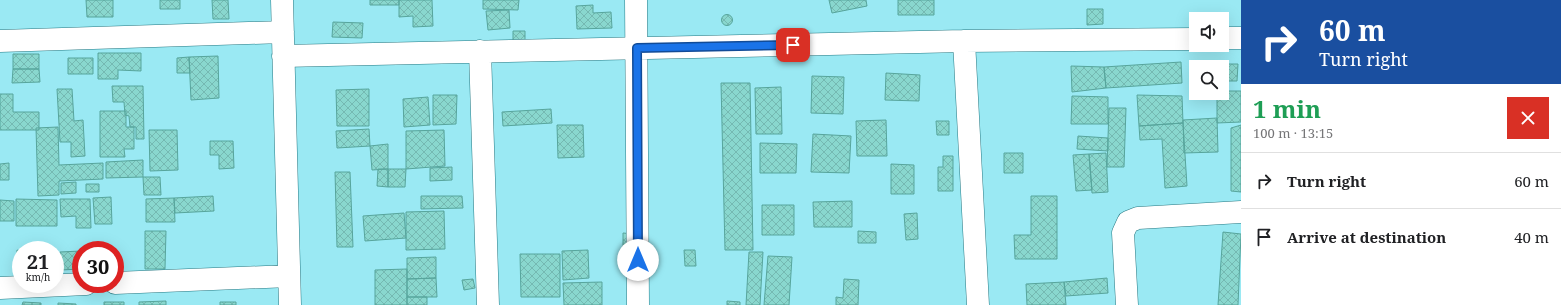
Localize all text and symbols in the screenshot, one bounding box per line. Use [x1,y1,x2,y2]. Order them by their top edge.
text: 60 m [1319,11,1386,49]
map controls [1189,12,1229,100]
button: sound [1189,12,1229,52]
icon: right [1253,16,1305,68]
pin [776,28,810,62]
icon: arrive [782,34,804,56]
text: Turn right [1319,47,1408,71]
button: search [1189,60,1229,100]
text: 1 min [1253,92,1321,125]
button: close [1507,97,1549,139]
text: 100 m · 13:15 [1253,124,1333,142]
icon: right [1253,170,1275,192]
text: Turn right [1287,171,1366,191]
text: 60 m [1514,171,1549,191]
icon: arrive [1253,226,1275,248]
text: Arrive at destination [1287,227,1446,247]
text: 40 m [1514,227,1549,247]
position arrow [617,239,659,281]
speed limit sign: 30 [72,241,124,293]
text: 21 [27,248,49,275]
text: km/h [26,270,50,284]

